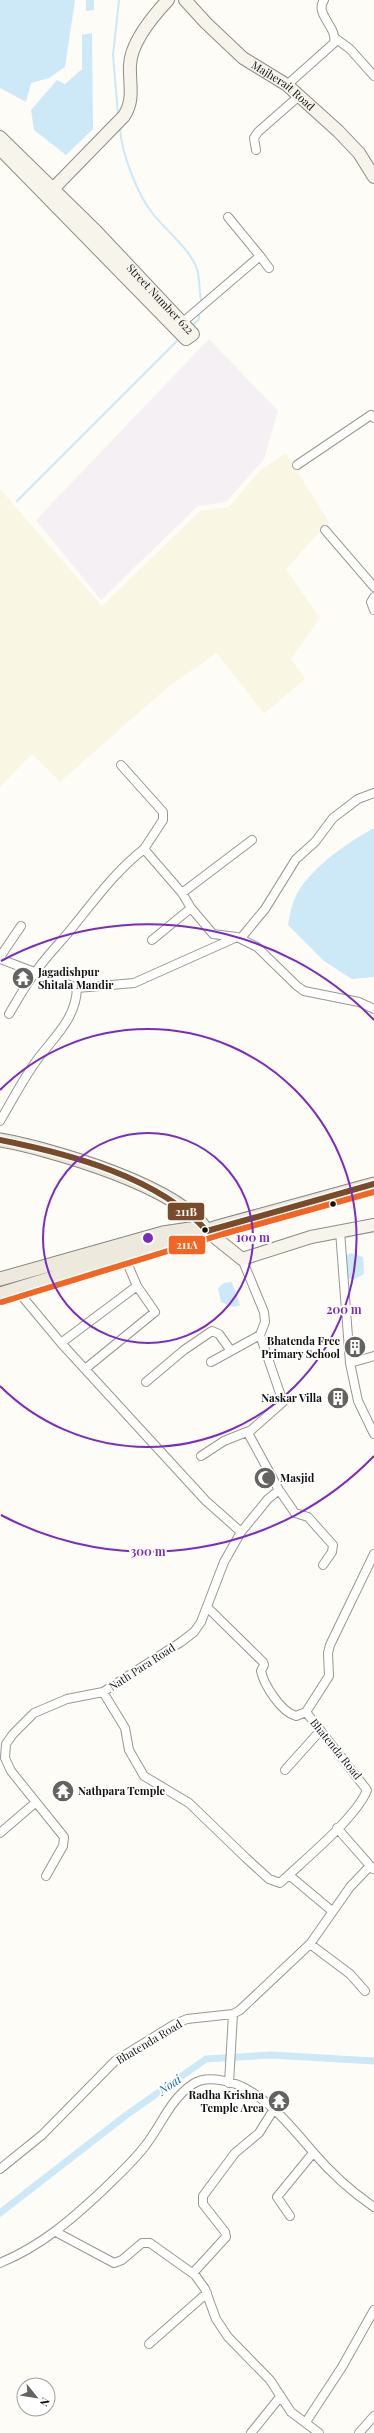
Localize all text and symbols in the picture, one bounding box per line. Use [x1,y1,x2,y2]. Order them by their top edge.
street label: Majherait Road [249,57,319,114]
street label: Street Number 622 [124,260,197,337]
place label: Jagadishpur Shitala Mandir [37,964,114,992]
temple icon: Jagadishpur Shitala Mandir [10,965,36,991]
unlabelled marker [328,1199,338,1209]
line badge: 211B [167,1202,205,1221]
text: 211B [175,1204,197,1219]
unlabelled marker [200,1225,210,1235]
text: 100 m [236,1229,270,1245]
centre of rings [141,1231,155,1245]
line badge: 211A [168,1235,206,1255]
text: 211A [176,1237,198,1252]
text: 200 m [326,1301,362,1317]
place label: Bhatenda Free Primary School [261,1333,341,1361]
building icon: Bhatenda Free Primary School [342,1334,368,1360]
building icon: Naskar Villa [325,1385,351,1411]
place label: Naskar Villa [261,1390,322,1405]
mosque icon: Masjid [252,1465,278,1491]
place label: Masjid [280,1470,315,1485]
text: 300 m [131,1543,166,1559]
street label: Nath Para Road [106,1639,178,1694]
street label: Bhatenda Road [307,1715,366,1783]
temple icon: Nathpara Temple [50,1778,76,1804]
place label: Nathpara Temple [78,1783,166,1798]
street label: Bhatenda Road [113,2016,185,2067]
water label: Noai [154,2070,184,2098]
place label: Radha Krishna Temple Area [189,2087,264,2115]
temple icon: Radha Krishna Temple Area [266,2088,292,2114]
north arrow [16,2377,56,2417]
text: N [37,2395,54,2409]

